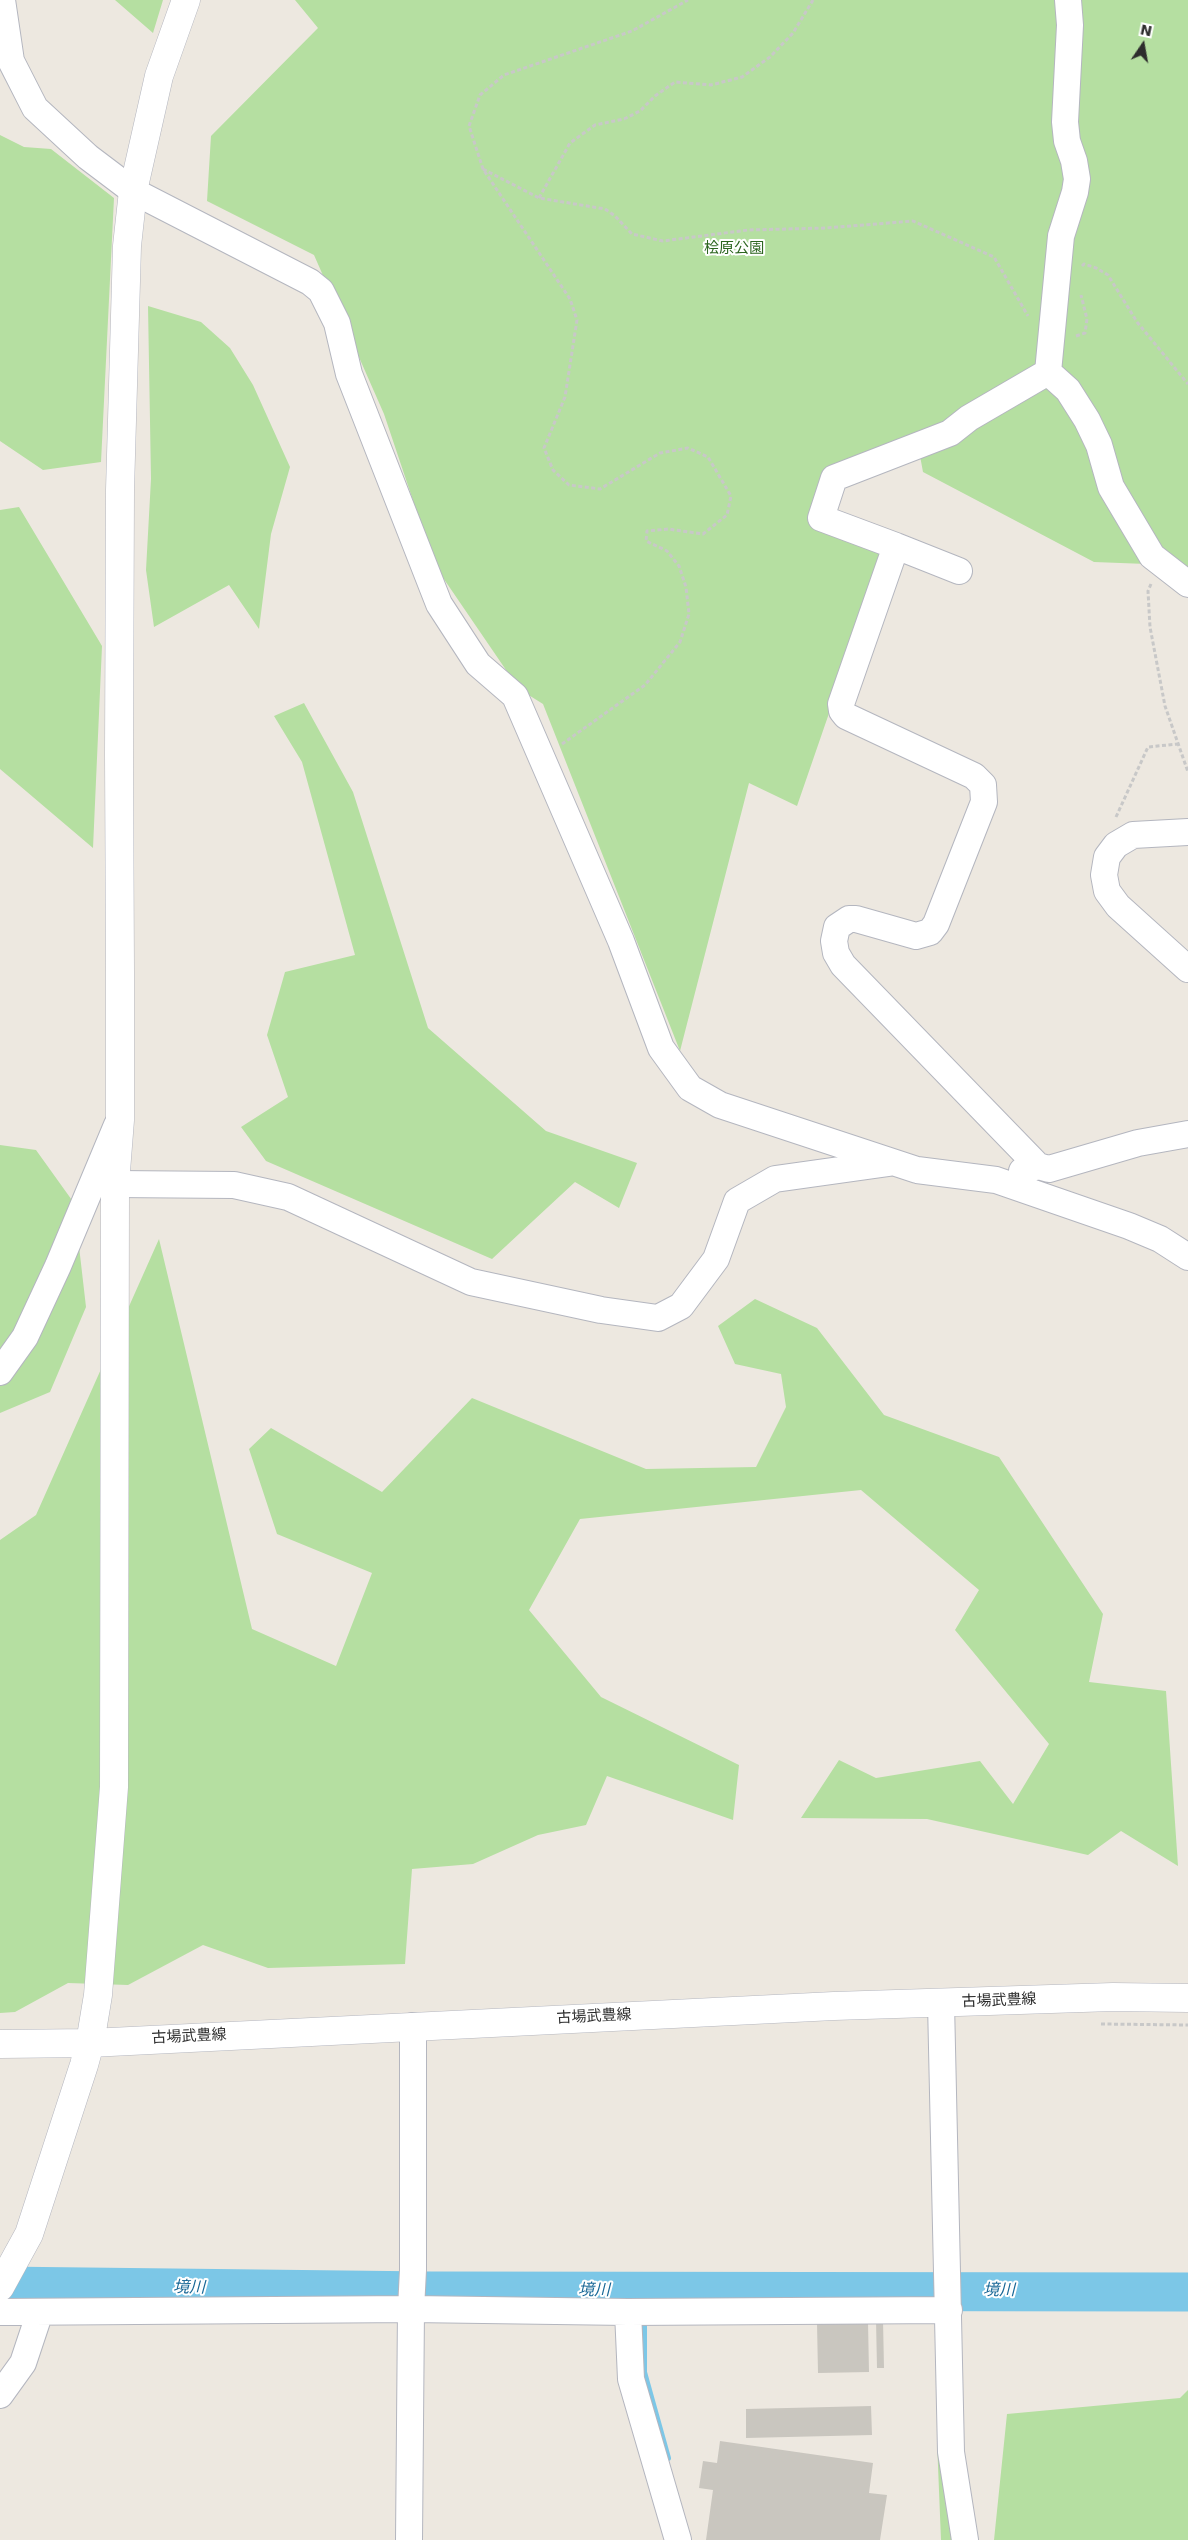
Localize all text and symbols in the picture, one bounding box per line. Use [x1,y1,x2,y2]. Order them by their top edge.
north arrow [1118,20,1168,70]
text: N [1139,21,1154,39]
park label: 桧原公園 [704,240,764,258]
street label: 古場武豊線 [961,1991,1037,2011]
street label: 古場武豊線 [556,2006,632,2028]
street label: 古場武豊線 [151,2026,227,2048]
water label: 境川 [173,2278,205,2298]
water label: 境川 [578,2281,610,2301]
water label: 境川 [983,2281,1015,2301]

